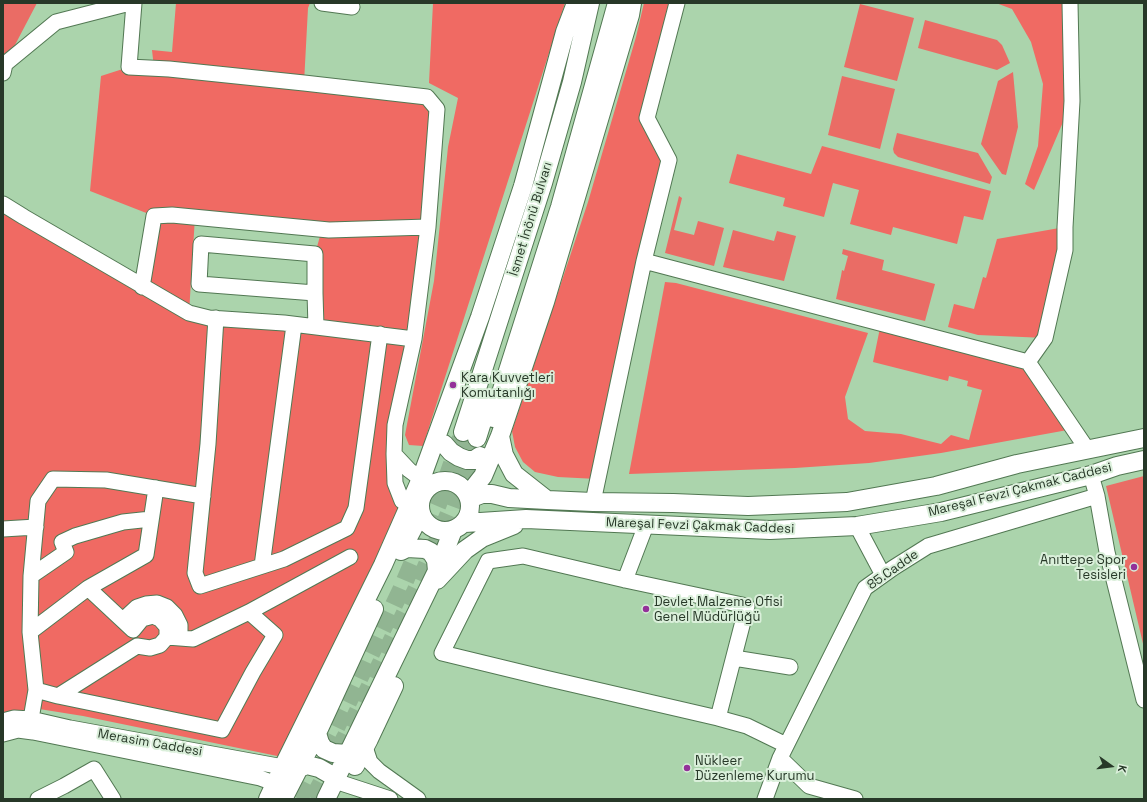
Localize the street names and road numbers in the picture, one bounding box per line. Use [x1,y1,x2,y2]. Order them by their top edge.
street label: İsmet İnönü Bulvarı [506,160,556,278]
street label: Mareşal Fevzi Çakmak Caddesi [927,460,1113,520]
street label: Mareşal Fevzi Çakmak Caddesi [606,515,794,537]
street label: 85.Cadde [864,547,922,593]
street label: Merasim Caddesi [97,726,203,760]

